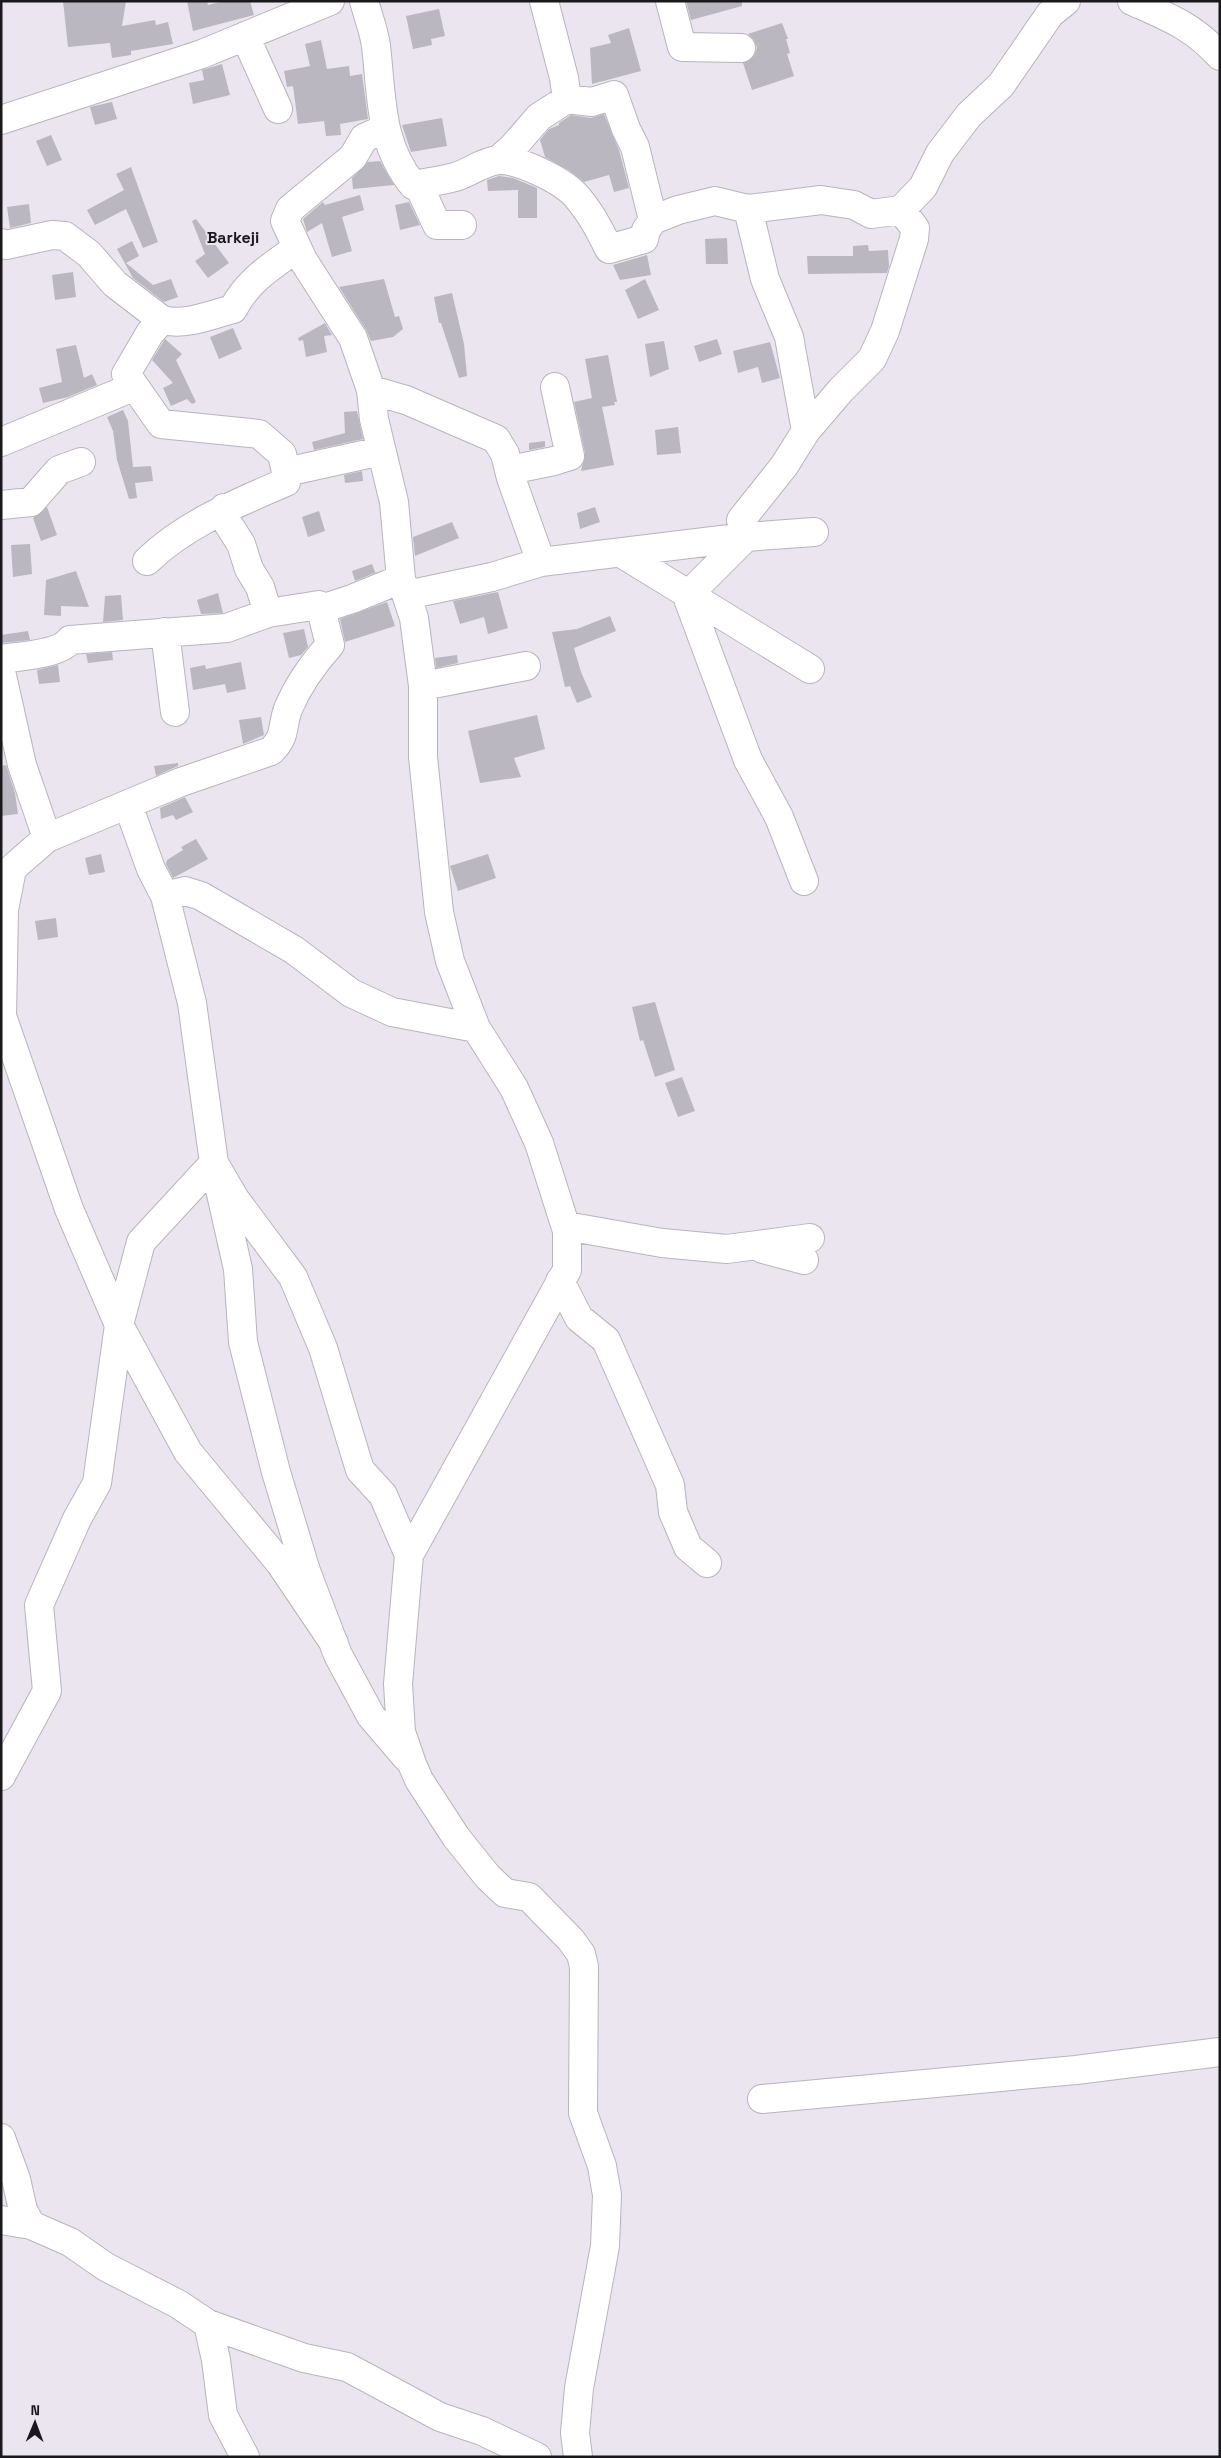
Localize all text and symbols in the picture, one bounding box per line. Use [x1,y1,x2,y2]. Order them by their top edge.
district label: Barkeji [207,227,259,248]
north arrow [10,2398,60,2448]
text: N [30,2401,40,2419]

